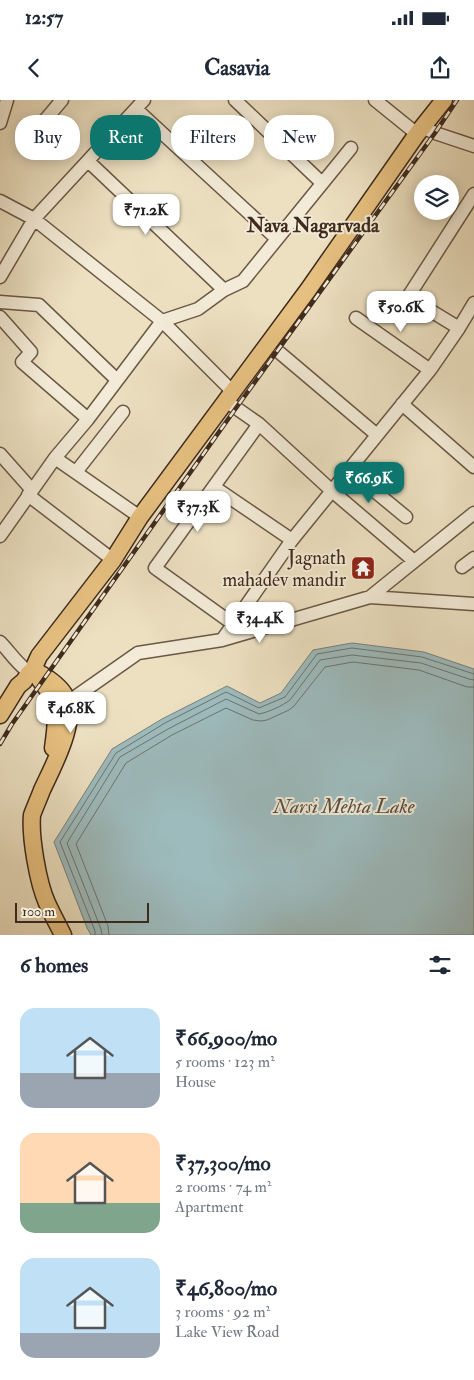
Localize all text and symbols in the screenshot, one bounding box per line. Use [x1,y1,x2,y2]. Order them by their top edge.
text: 12:57 [25,6,63,30]
icon: back [20,54,48,82]
text: Casavia [204,54,270,82]
icon: share [426,54,454,82]
chip: Buy [15,115,80,160]
chip: Rent [90,115,161,160]
chip: Filters [171,115,254,160]
chip: New [264,115,334,160]
map controls [414,175,459,220]
button: layers [414,175,459,220]
pin: ₹71.2K [105,194,187,236]
text: ₹71.2K [124,200,168,220]
district label: Nava Nagarvada [246,213,380,239]
pin: ₹50.6K [360,290,442,333]
text: ₹50.6K [378,297,424,317]
pin: ₹66.9K [328,462,410,504]
text: ₹66.9K [345,468,393,488]
pin: ₹37.3K [157,490,239,533]
text: ₹37.3K [177,497,219,517]
place label: Jagnath mahadev mandir [222,546,346,592]
temple icon: Jagnath mahadev mandir [350,555,376,581]
pin: ₹34.4K [219,602,301,644]
text: ₹34.4K [236,608,284,628]
pin: ₹46.8K [30,692,112,734]
text: ₹46.8K [47,698,95,718]
water label: Narsi Mehta Lake [272,794,415,819]
scale bar [15,900,149,923]
text: 100 m [22,903,55,920]
icon: filters [426,951,454,979]
text: 6 homes [20,952,88,979]
text: ₹66,900/mo [175,1025,277,1052]
icon: home [60,1028,120,1088]
text: 5 rooms · 123 m² [175,1052,275,1072]
text: House [175,1072,216,1092]
text: ₹37,300/mo [175,1150,271,1177]
icon: home [60,1153,120,1213]
text: 2 rooms · 74 m² [175,1177,271,1197]
text: Apartment [175,1197,243,1217]
text: ₹46,800/mo [175,1275,277,1302]
icon: home [60,1278,120,1338]
text: 3 rooms · 92 m² [175,1302,270,1322]
text: Lake View Road [175,1322,279,1342]

